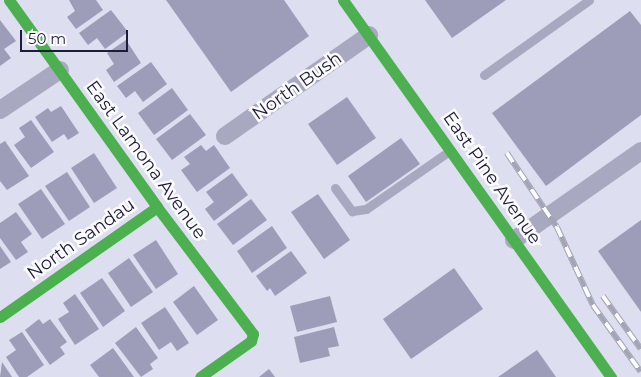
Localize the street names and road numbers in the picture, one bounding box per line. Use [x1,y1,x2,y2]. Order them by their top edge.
street label: North Bush [248,47,346,125]
street label: East Lamona Avenue [81,77,211,243]
street label: East Pine Avenue [438,108,546,248]
street label: North Sandau [23,194,139,284]

